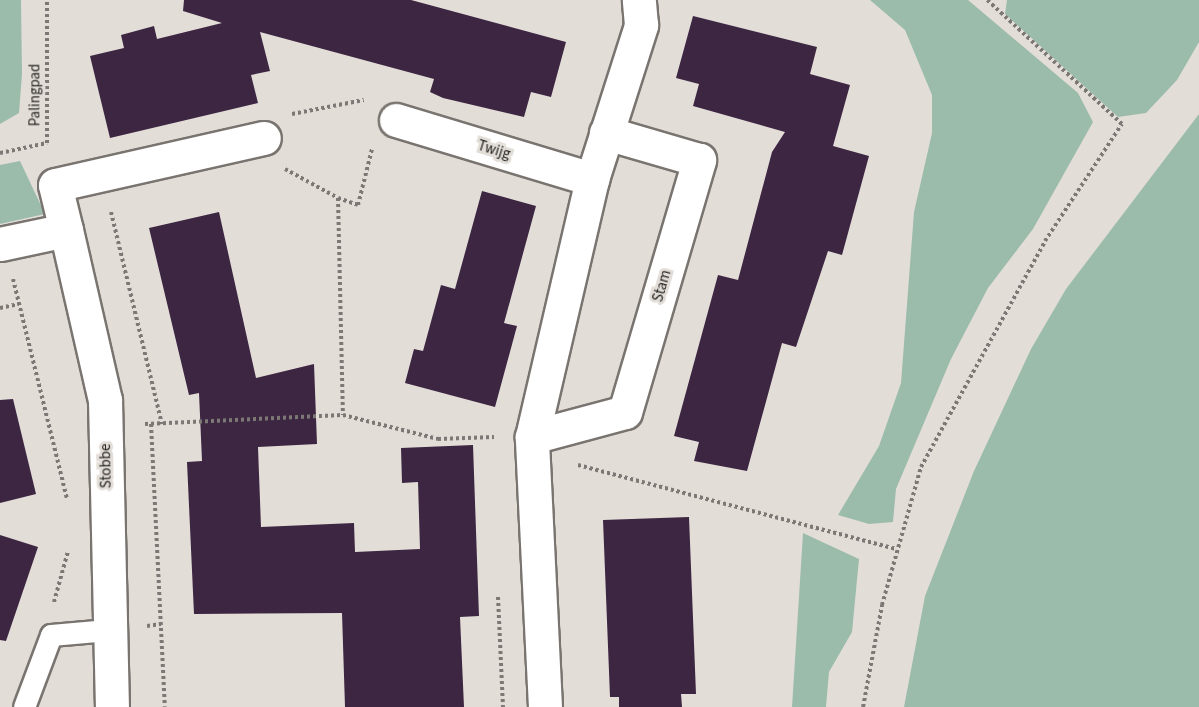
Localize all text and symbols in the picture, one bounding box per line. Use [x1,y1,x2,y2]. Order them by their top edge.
street label: Palingpad [26,64,44,126]
street label: Twijg [475,137,513,163]
street label: Stam [649,268,675,304]
street label: Stobbe [97,444,115,488]

